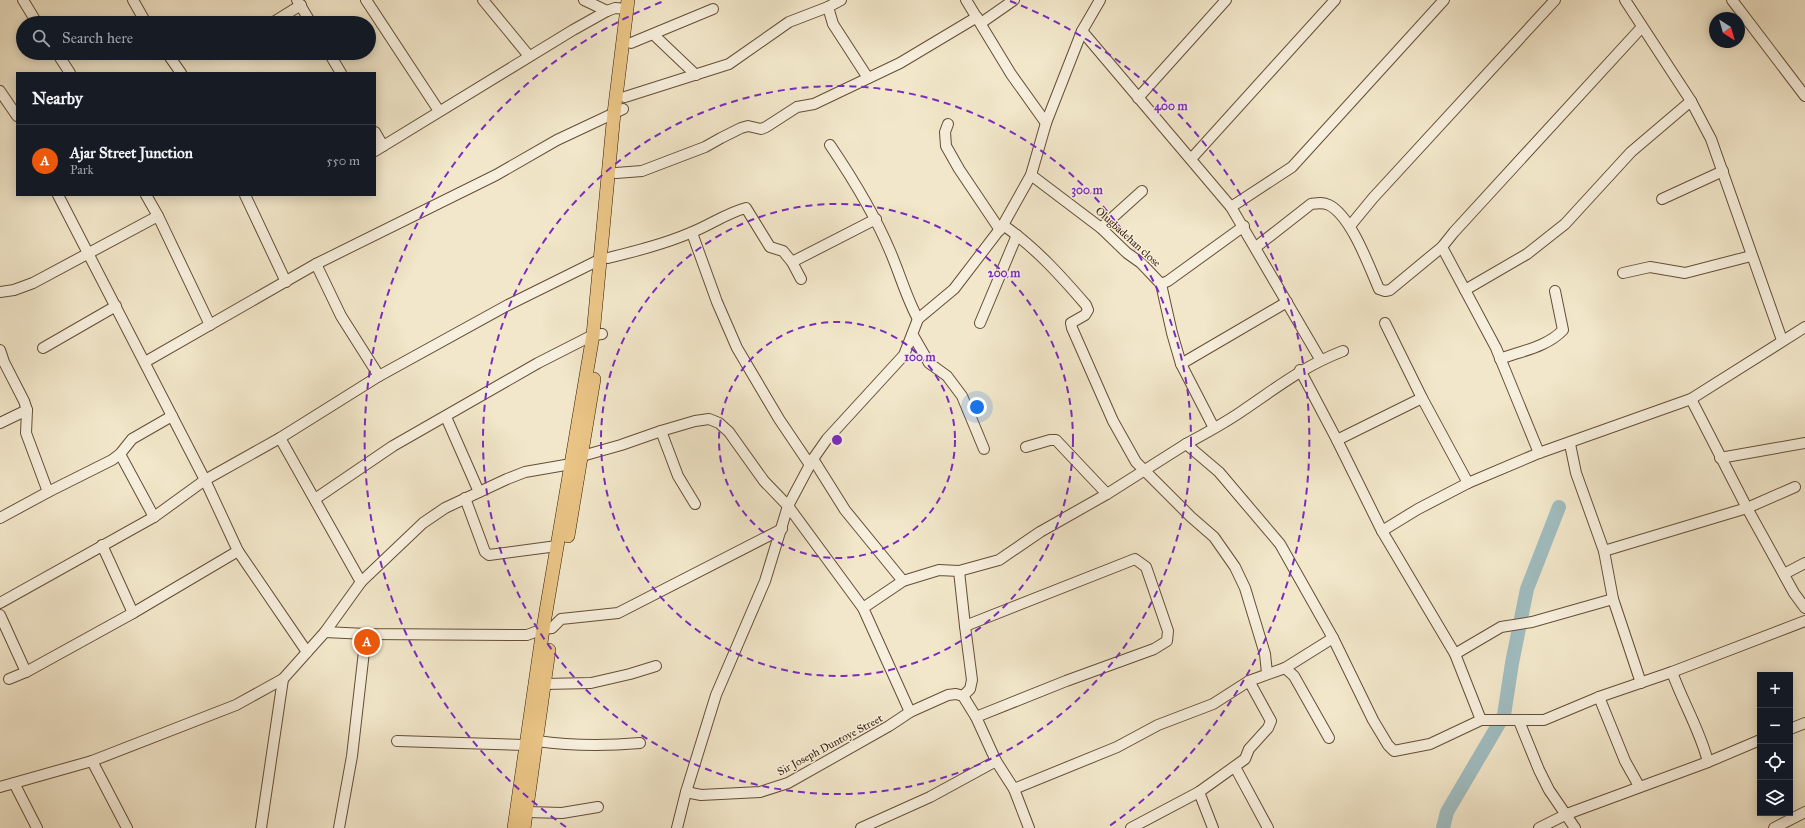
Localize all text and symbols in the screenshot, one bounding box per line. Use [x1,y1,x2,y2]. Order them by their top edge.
north arrow [1709,12,1745,48]
search box [16,16,376,60]
icon: search [30,27,52,49]
text: Search here [62,29,133,47]
text: Nearby [32,88,83,109]
text: 400 m [1154,99,1189,114]
text: Ajar Street Junction [70,144,193,162]
text: A [41,153,49,169]
text: 550 m [327,153,360,169]
text: Park [70,162,94,178]
text: 300 m [1071,183,1104,198]
street label: Olugbadehan close [1093,204,1164,270]
text: 200 m [988,266,1021,280]
text: 100 m [904,350,937,364]
your location [967,397,987,417]
centre of rings [830,433,844,447]
pin: A [354,627,380,657]
map controls [1757,672,1793,816]
button: + [1757,672,1793,708]
button: − [1757,708,1793,744]
street label: Sir Joseph Duntoye Street [775,712,885,779]
button: locate [1757,744,1793,780]
button: layers [1757,780,1793,816]

